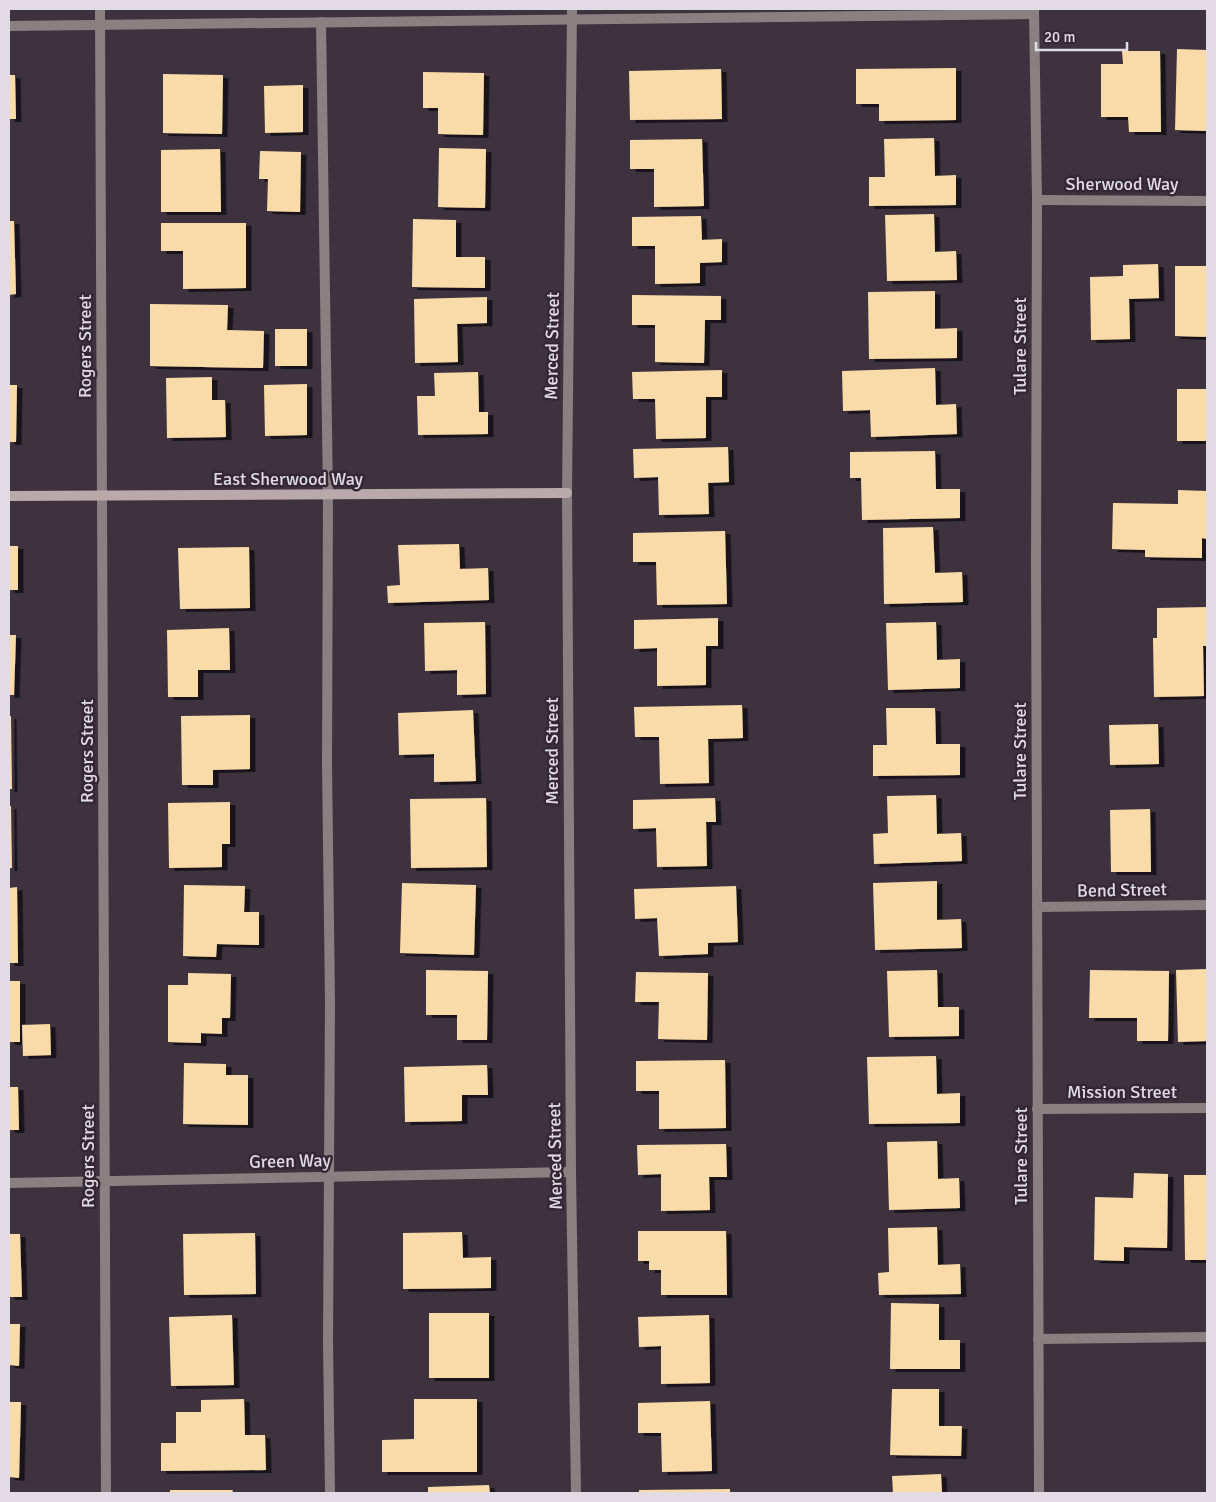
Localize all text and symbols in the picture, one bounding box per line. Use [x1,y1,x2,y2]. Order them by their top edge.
scale bar [1036,20,1127,52]
text: 20 m [1044,28,1075,46]
street label: Sherwood Way [1066,173,1179,195]
street label: Merced Street [540,292,564,400]
street label: Rogers Street [74,294,96,398]
street label: Tulare Street [1009,297,1031,395]
street label: East Sherwood Way [213,468,364,490]
street label: Merced Street [541,697,563,805]
street label: Rogers Street [76,699,98,803]
street label: Tulare Street [1009,702,1031,800]
street label: Bend Street [1077,878,1167,902]
street label: Mission Street [1067,1081,1177,1103]
street label: Merced Street [543,1102,567,1210]
street label: Rogers Street [77,1104,99,1208]
street label: Tulare Street [1010,1107,1032,1205]
street label: Green Way [249,1149,332,1173]

